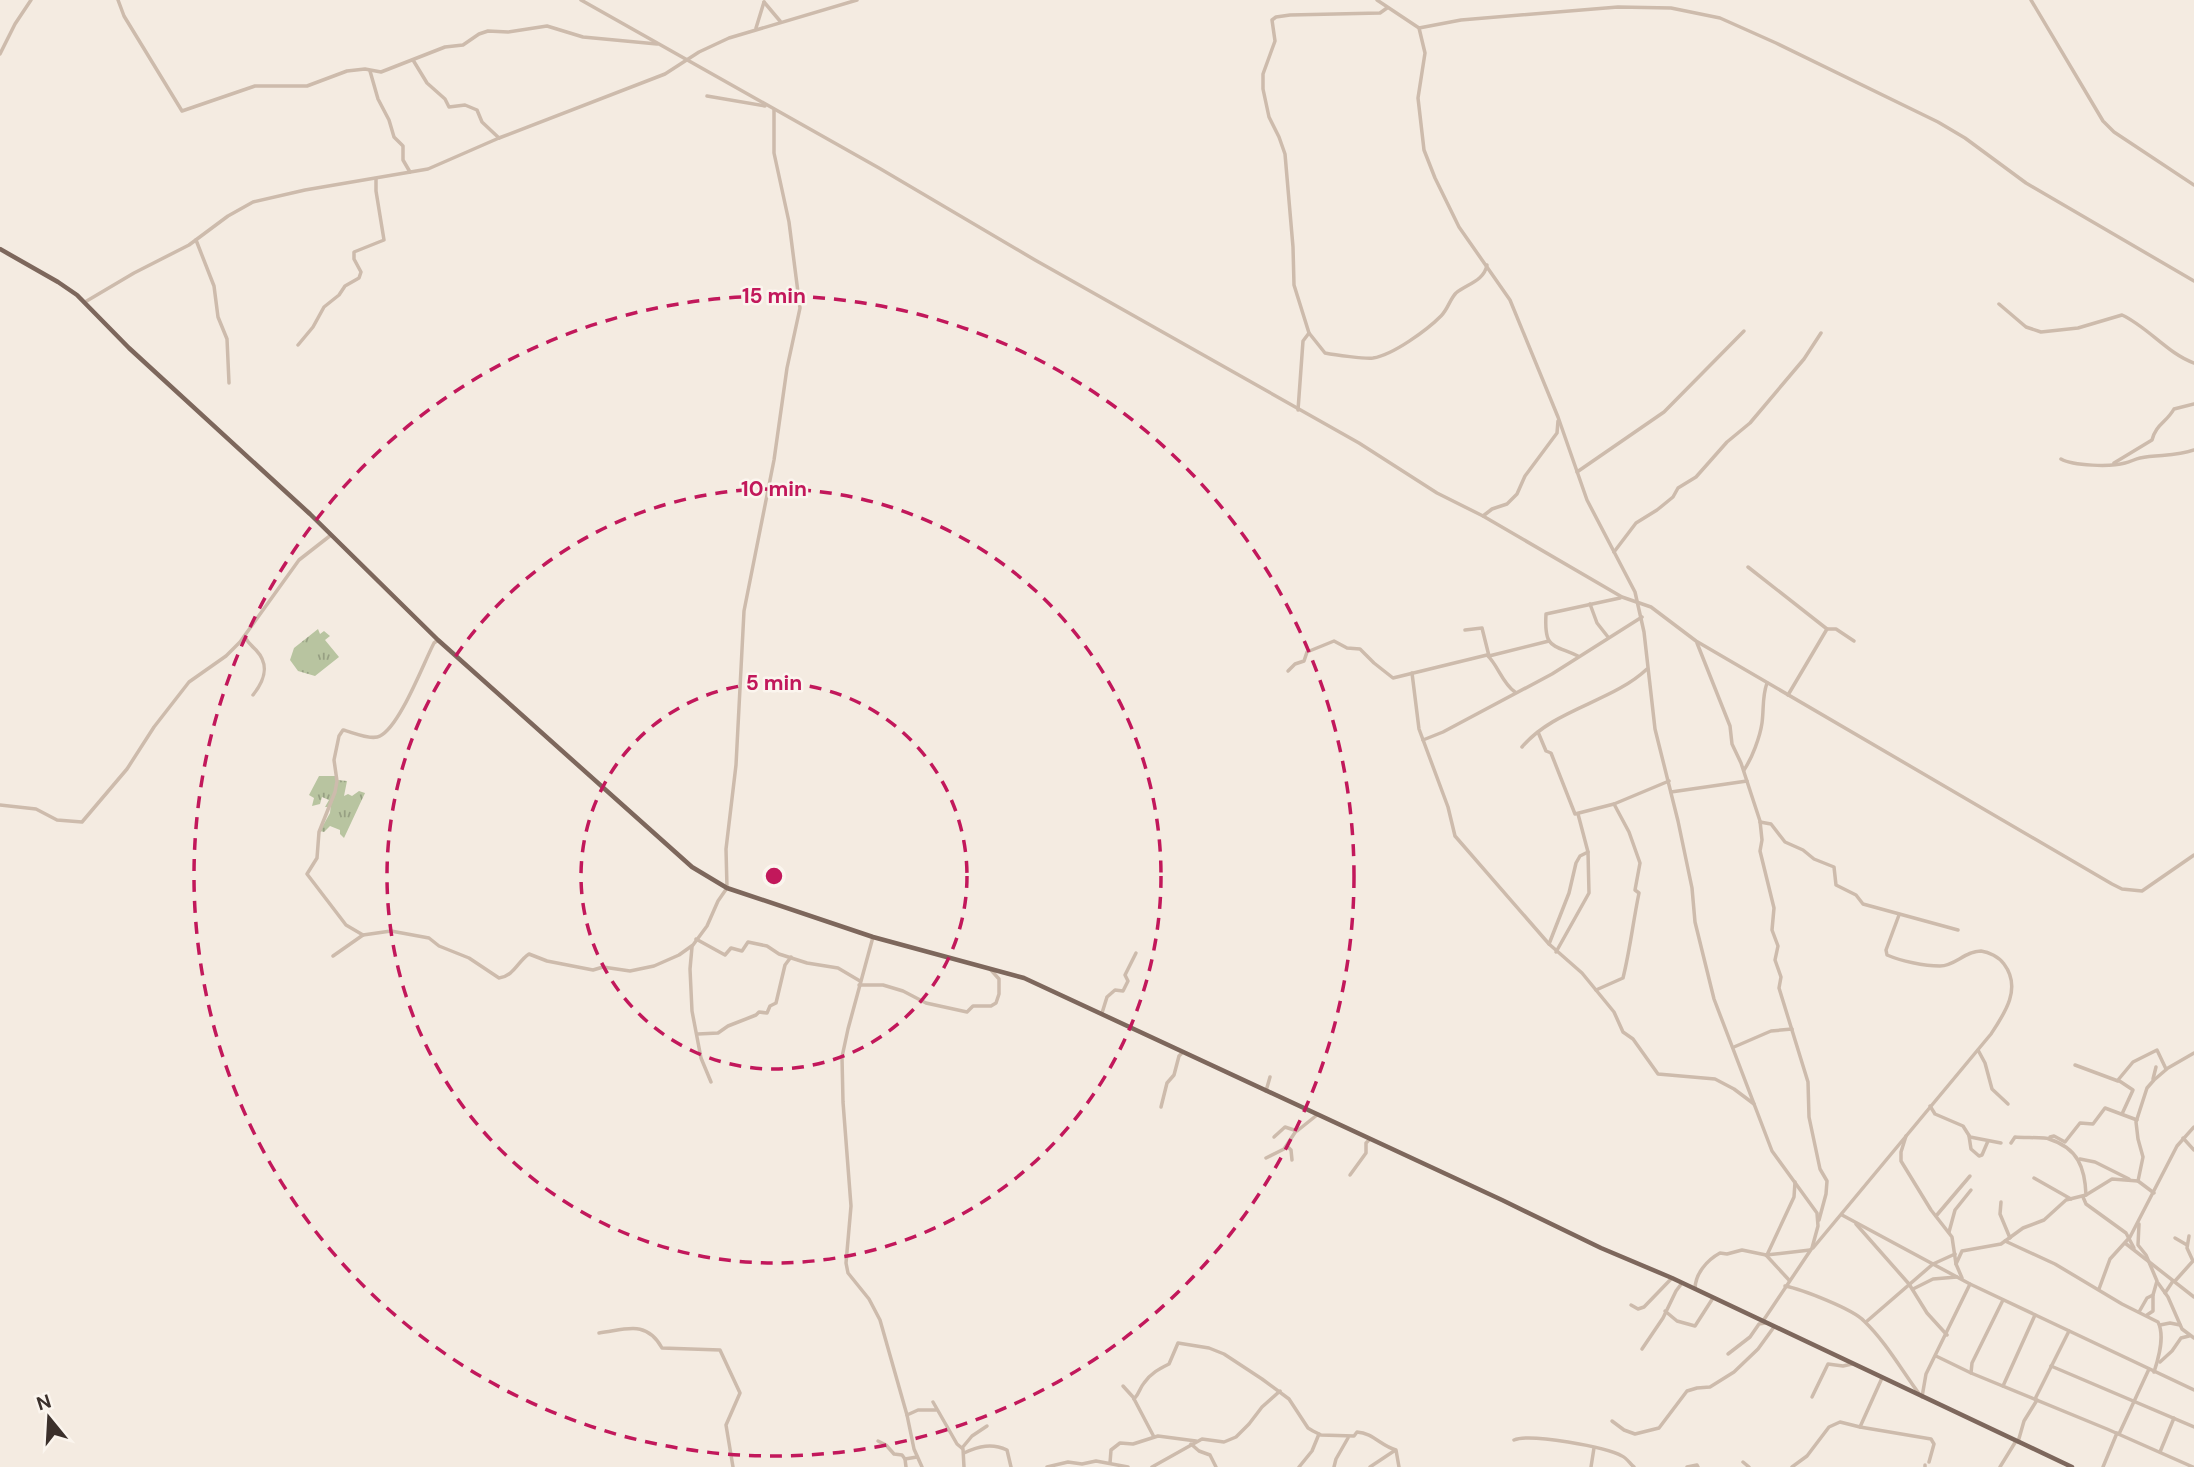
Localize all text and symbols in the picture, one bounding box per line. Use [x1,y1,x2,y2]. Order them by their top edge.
text: 15 min [742,282,806,310]
text: 10 min [741,475,807,503]
text: 5 min [746,669,802,697]
centre of rings [762,864,786,888]
north arrow [14,1383,84,1453]
text: N [33,1388,54,1416]

